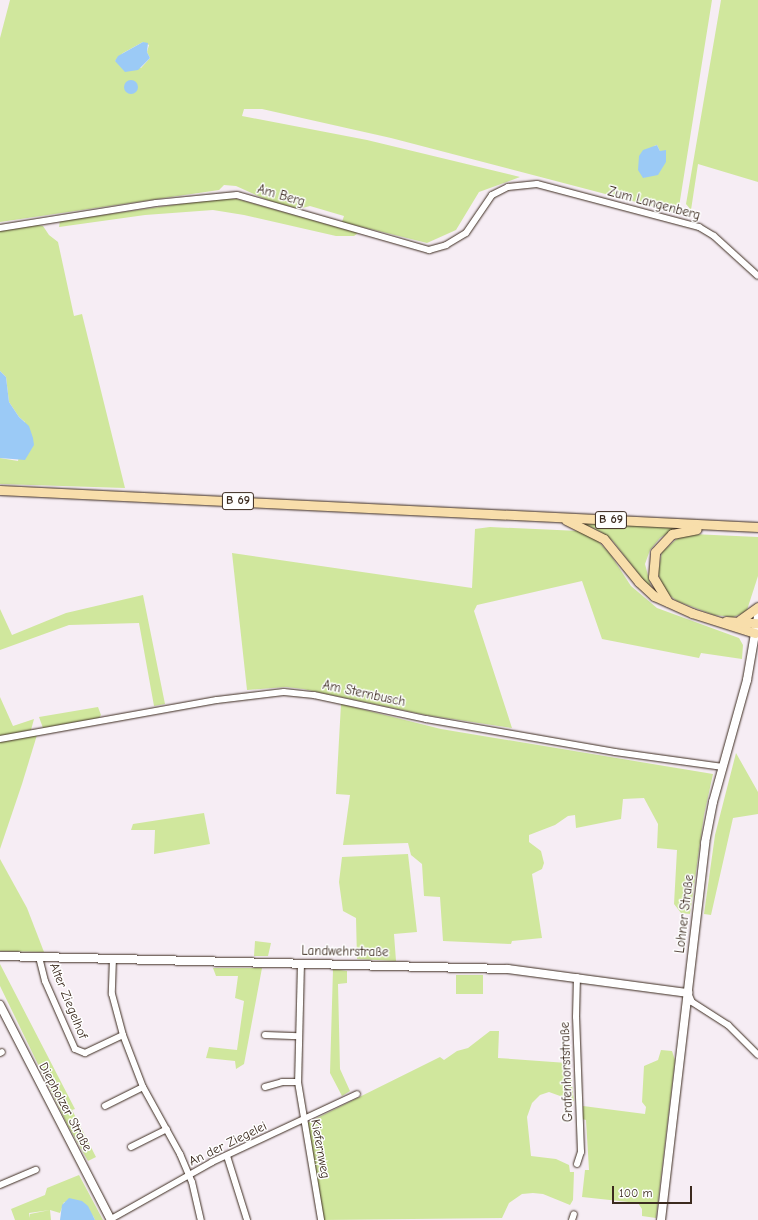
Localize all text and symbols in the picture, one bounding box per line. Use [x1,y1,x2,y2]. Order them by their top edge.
street label: Am Berg [255,182,307,210]
street label: Zum Langenberg [606,184,702,224]
road number: B 69 [221,491,255,511]
road number: B 69 [594,510,628,530]
street label: Am Sternbusch [321,678,407,710]
street label: Lohner Straße [672,874,698,954]
street label: Landwehrstraße [301,943,389,961]
street label: Alter Ziegelhof [46,961,90,1041]
street label: Grafenhorststraße [557,1022,577,1122]
street label: Diepholzer Straße [35,1060,95,1154]
street label: An der Ziegelei [187,1118,269,1170]
street label: Kiefernweg [307,1118,333,1180]
scale bar [614,1178,694,1204]
text: 100 m [619,1186,652,1200]

